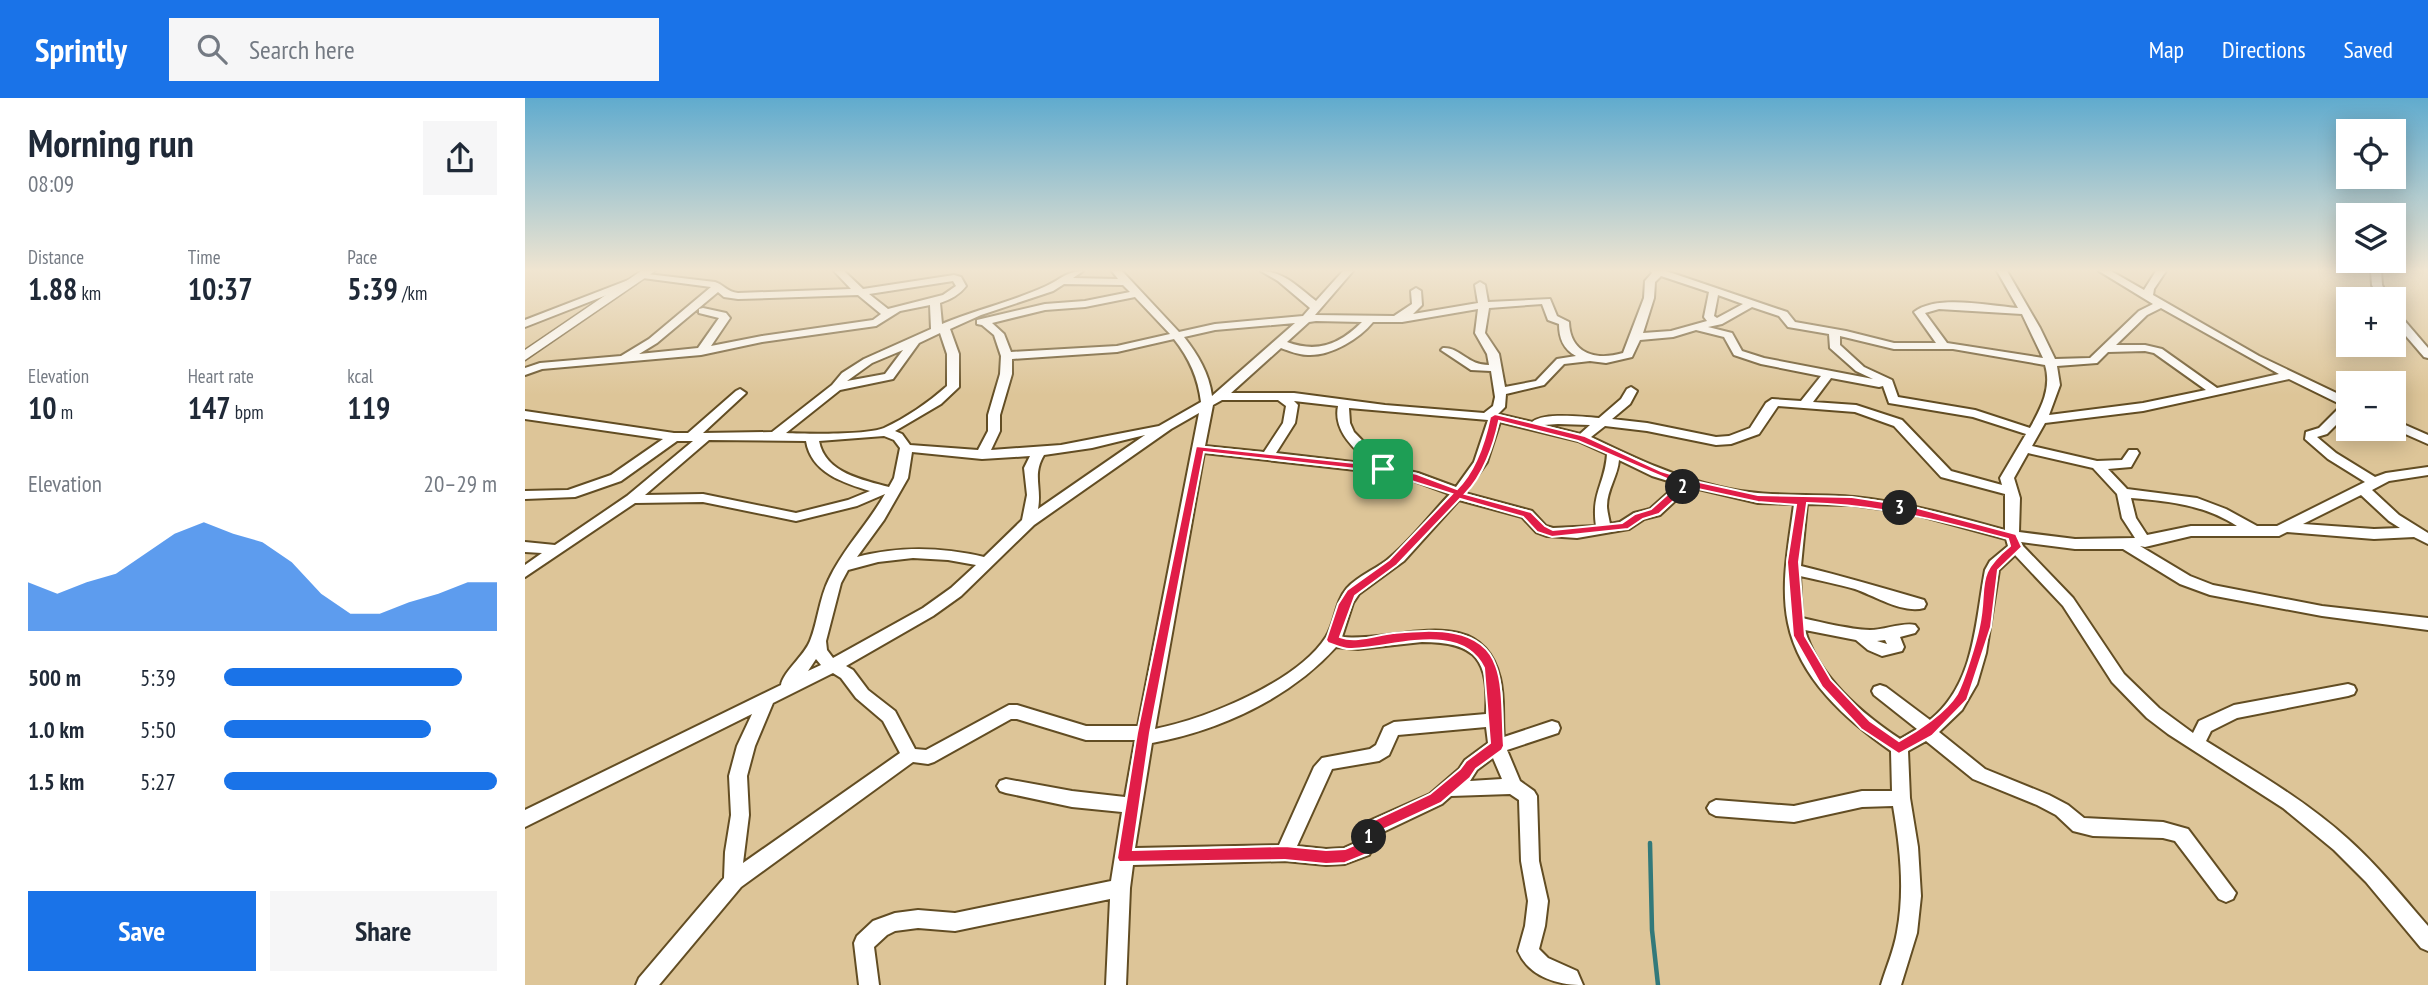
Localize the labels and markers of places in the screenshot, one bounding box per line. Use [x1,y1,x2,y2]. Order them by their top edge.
pin [1353,439,1413,499]
pin: 2 [1665,470,1701,504]
pin: 3 [1883,490,1917,526]
pin: 1 [1351,820,1387,854]

